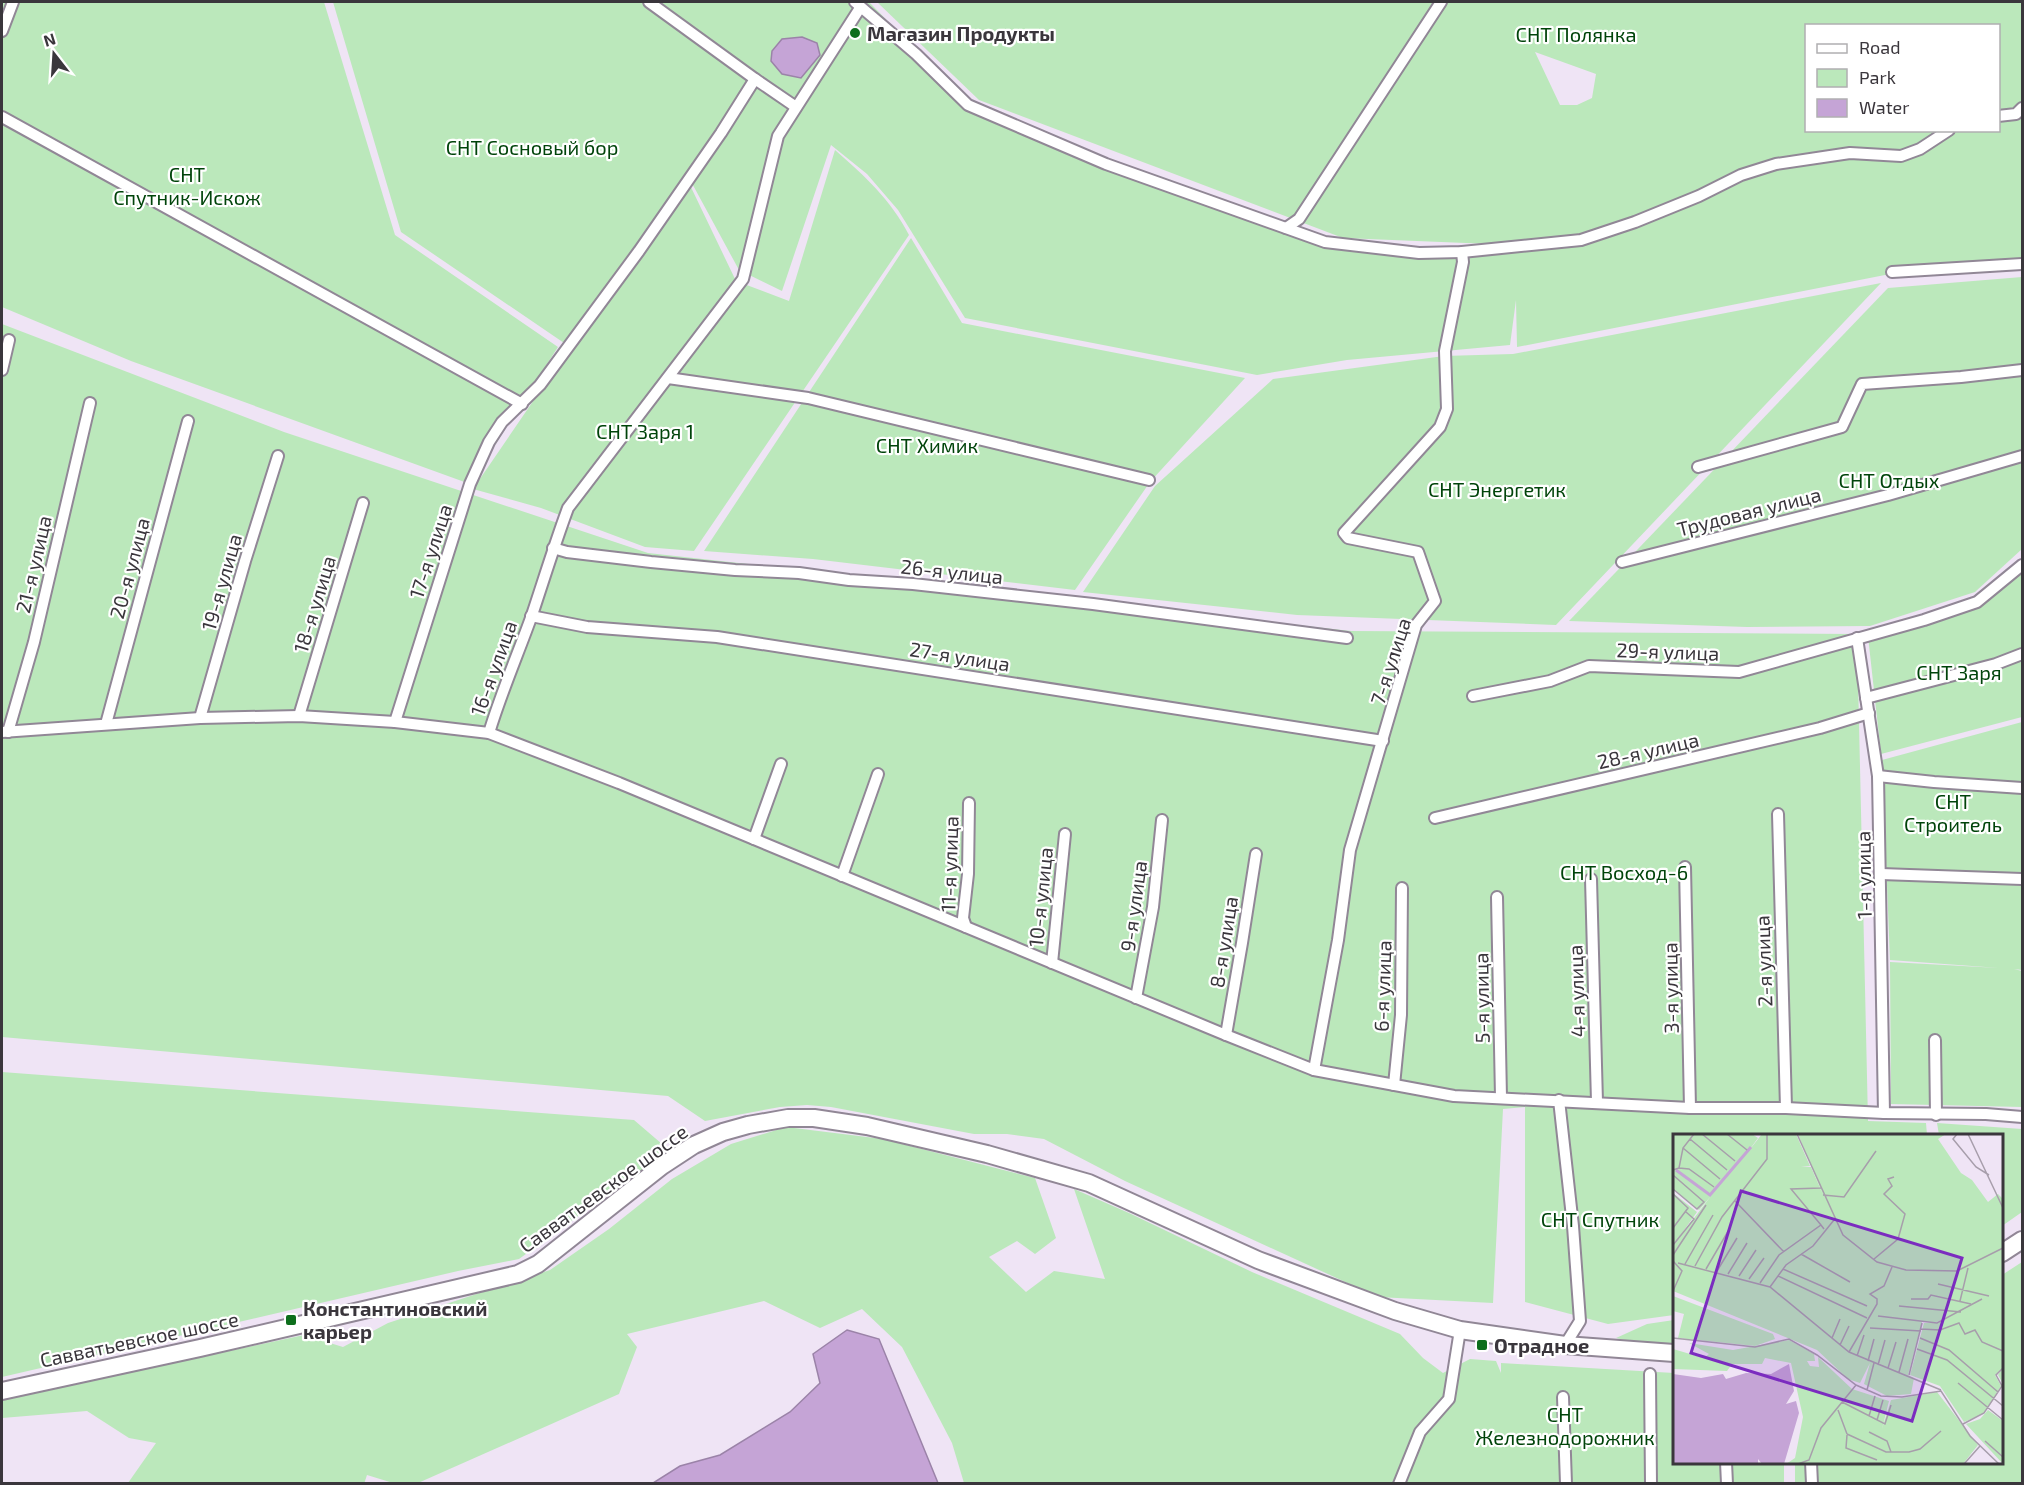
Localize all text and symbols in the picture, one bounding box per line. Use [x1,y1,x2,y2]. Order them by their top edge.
place label: Магазин Продукты [867,21,1055,45]
park label: СНТ Полянка [1516,22,1636,46]
north arrow [24,24,84,84]
legend [1805,24,2000,132]
marker: Магазин Продукты [848,26,862,40]
text: N [41,28,58,50]
text: Road [1859,36,1900,58]
text: Park [1859,66,1896,88]
text: Water [1859,96,1909,118]
park label: СНТ Сосновый бор [446,135,618,159]
park label: СНТ Спутник-Искож [113,162,261,210]
park label: СНТ Заря 1 [596,419,694,443]
park label: СНТ Химик [876,433,978,457]
park label: СНТ Отдых [1839,468,1940,492]
park label: СНТ Энергетик [1428,477,1566,501]
street label: Трудовая улица [1674,481,1824,541]
street label: 17-я улица [403,501,457,602]
street label: 21-я улица [10,513,57,615]
street label: 20-я улица [104,515,155,621]
street label: 19-я улица [196,531,247,633]
street label: 18-я улица [288,553,341,656]
street label: 26-я улица [900,554,1004,589]
street label: 7-я улица [1365,615,1416,708]
street label: 16-я улица [465,617,522,719]
street label: 27-я улица [908,636,1012,677]
street label: 29-я улица [1616,637,1720,666]
park label: СНТ Заря [1916,660,2002,684]
street label: 28-я улица [1595,727,1701,774]
park label: СНТ Строитель [1904,789,2002,836]
street label: 11-я улица [935,816,964,912]
street label: 1-я улица [1850,831,1877,919]
street label: 10-я улица [1023,846,1058,948]
street label: 9-я улица [1115,859,1152,953]
park label: СНТ Восход-6 [1560,860,1688,884]
street label: 8-я улица [1204,895,1243,990]
street label: 2-я улица [1749,915,1778,1007]
street label: 6-я улица [1368,940,1397,1032]
street label: 3-я улица [1657,942,1684,1034]
street label: 4-я улица [1562,944,1591,1038]
street label: 5-я улица [1468,952,1495,1044]
street label: Савватьевское шоссе [514,1119,692,1257]
inset map [1673,1134,2003,1464]
park label: СНТ Спутник [1541,1207,1659,1232]
place label: Константиновский карьер [303,1296,487,1343]
street label: Савватьевское шоссе [37,1306,241,1372]
marker: Константиновский карьер [284,1313,298,1327]
place label: Отрадное [1494,1333,1589,1357]
marker: Отрадное [1475,1338,1489,1352]
park label: СНТ Железнодорожник [1475,1402,1655,1449]

